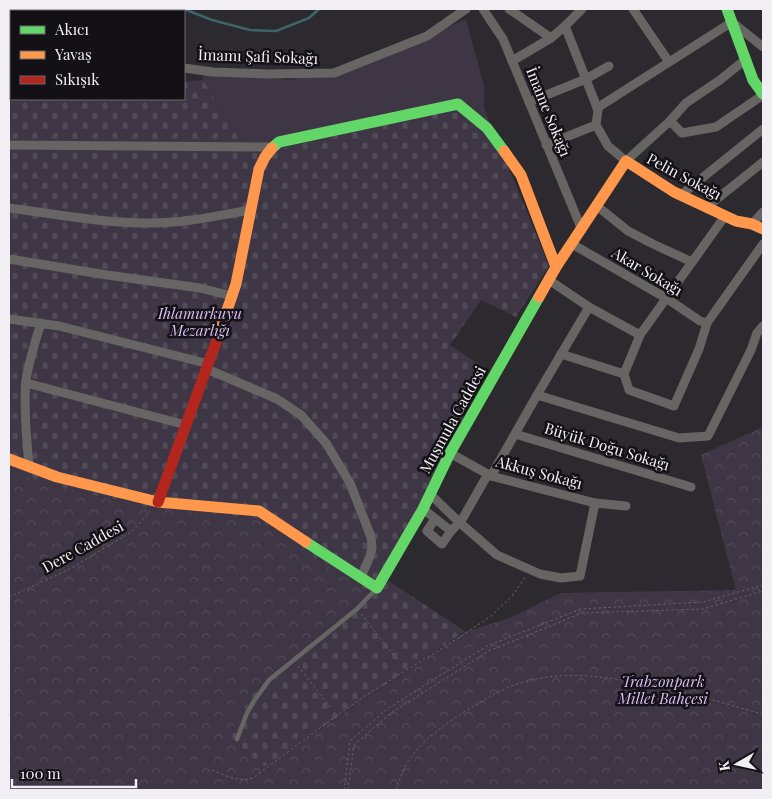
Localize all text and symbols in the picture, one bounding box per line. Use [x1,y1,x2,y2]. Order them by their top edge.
legend [10,10,185,100]
text: Akıcı [54,19,89,39]
text: Yavaş [54,44,92,64]
street label: İmamı Şafi Sokağı [198,44,319,68]
street label: İmame Sokağı [522,64,576,160]
text: Sıkışık [55,69,100,89]
street label: Pelin Sokağı [644,148,726,204]
street label: Akar Sokağı [608,242,687,300]
park label: Ihlamurkuyu Mezarlığı [157,303,242,340]
street label: Muşmula Caddesi [414,362,490,477]
street label: Büyük Doğu Sokağı [542,418,673,475]
street label: Akkuş Sokağı [493,451,585,493]
street label: Dere Caddesi [38,515,127,577]
park label: Trabzonpark Millet Bahçesi [617,671,708,708]
north arrow [712,739,762,789]
scale bar [12,756,136,788]
text: K [713,759,734,773]
text: 100 m [20,763,61,783]

